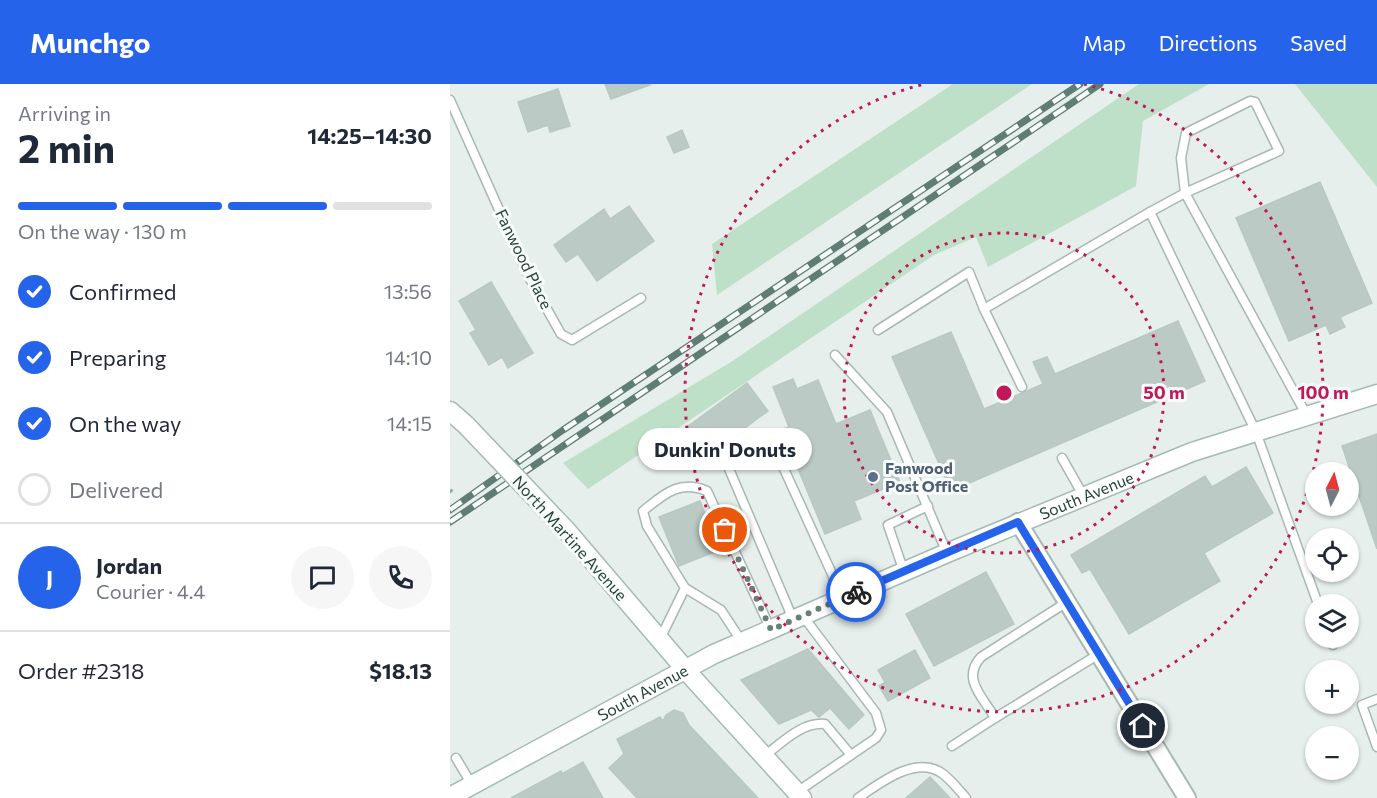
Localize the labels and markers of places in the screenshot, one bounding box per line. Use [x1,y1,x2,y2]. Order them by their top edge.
centre of rings [994,383,1014,403]
callout: Dunkin' Donuts [638,428,812,470]
place label: Fanwood Post Office [885,458,968,495]
marker: Fanwood Post Office [866,470,880,484]
pin [699,504,750,555]
pin [1117,700,1168,751]

